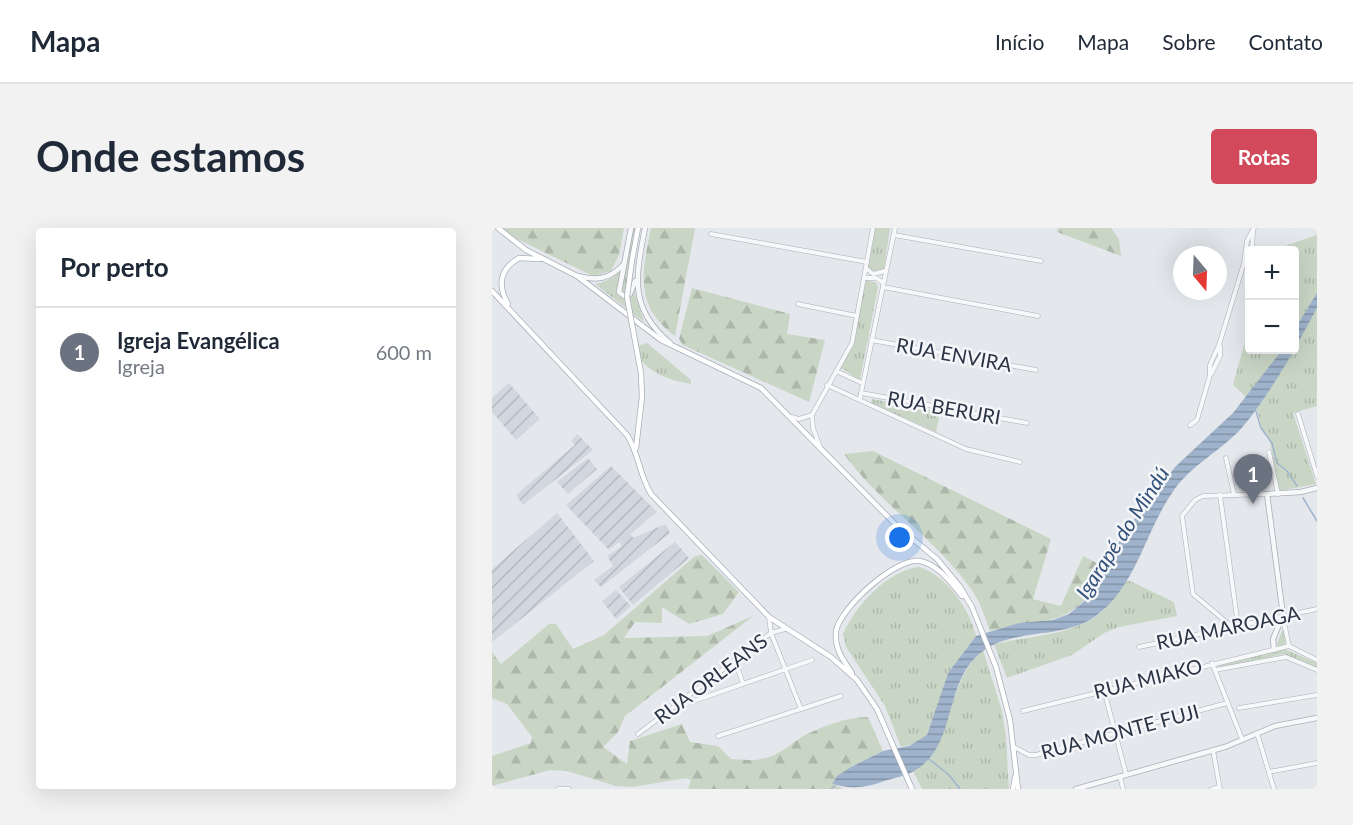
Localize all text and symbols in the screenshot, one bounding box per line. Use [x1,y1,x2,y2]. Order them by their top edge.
text: Mapa [30,24,100,58]
text: Início [995,29,1044,54]
text: Mapa [1077,29,1129,54]
text: Sobre [1162,29,1215,54]
text: Contato [1248,29,1323,54]
button: Rotas [1211,129,1317,184]
text: Onde estamos [36,131,305,181]
north arrow [1173,246,1227,300]
map controls [1245,246,1299,354]
button: + [1245,246,1299,300]
text: Por perto [60,251,169,283]
button: − [1245,300,1299,354]
text: Igreja Evangélica [117,327,280,354]
street label: RUA ENVIRA [895,332,1014,376]
text: 1 [74,340,85,364]
text: 600 m [376,340,432,364]
text: Igreja [117,354,165,378]
street label: RUA BERURI [886,385,1003,429]
pin: 1 [1234,454,1272,504]
water label: Igarapé do Mindú [1070,462,1174,603]
your location [885,523,914,552]
street label: RUA MAROAGA [1154,600,1302,654]
street label: RUA ORLEANS [649,628,771,728]
street label: RUA MIAKO [1091,653,1204,703]
street label: RUA MONTE FUJI [1038,698,1201,764]

